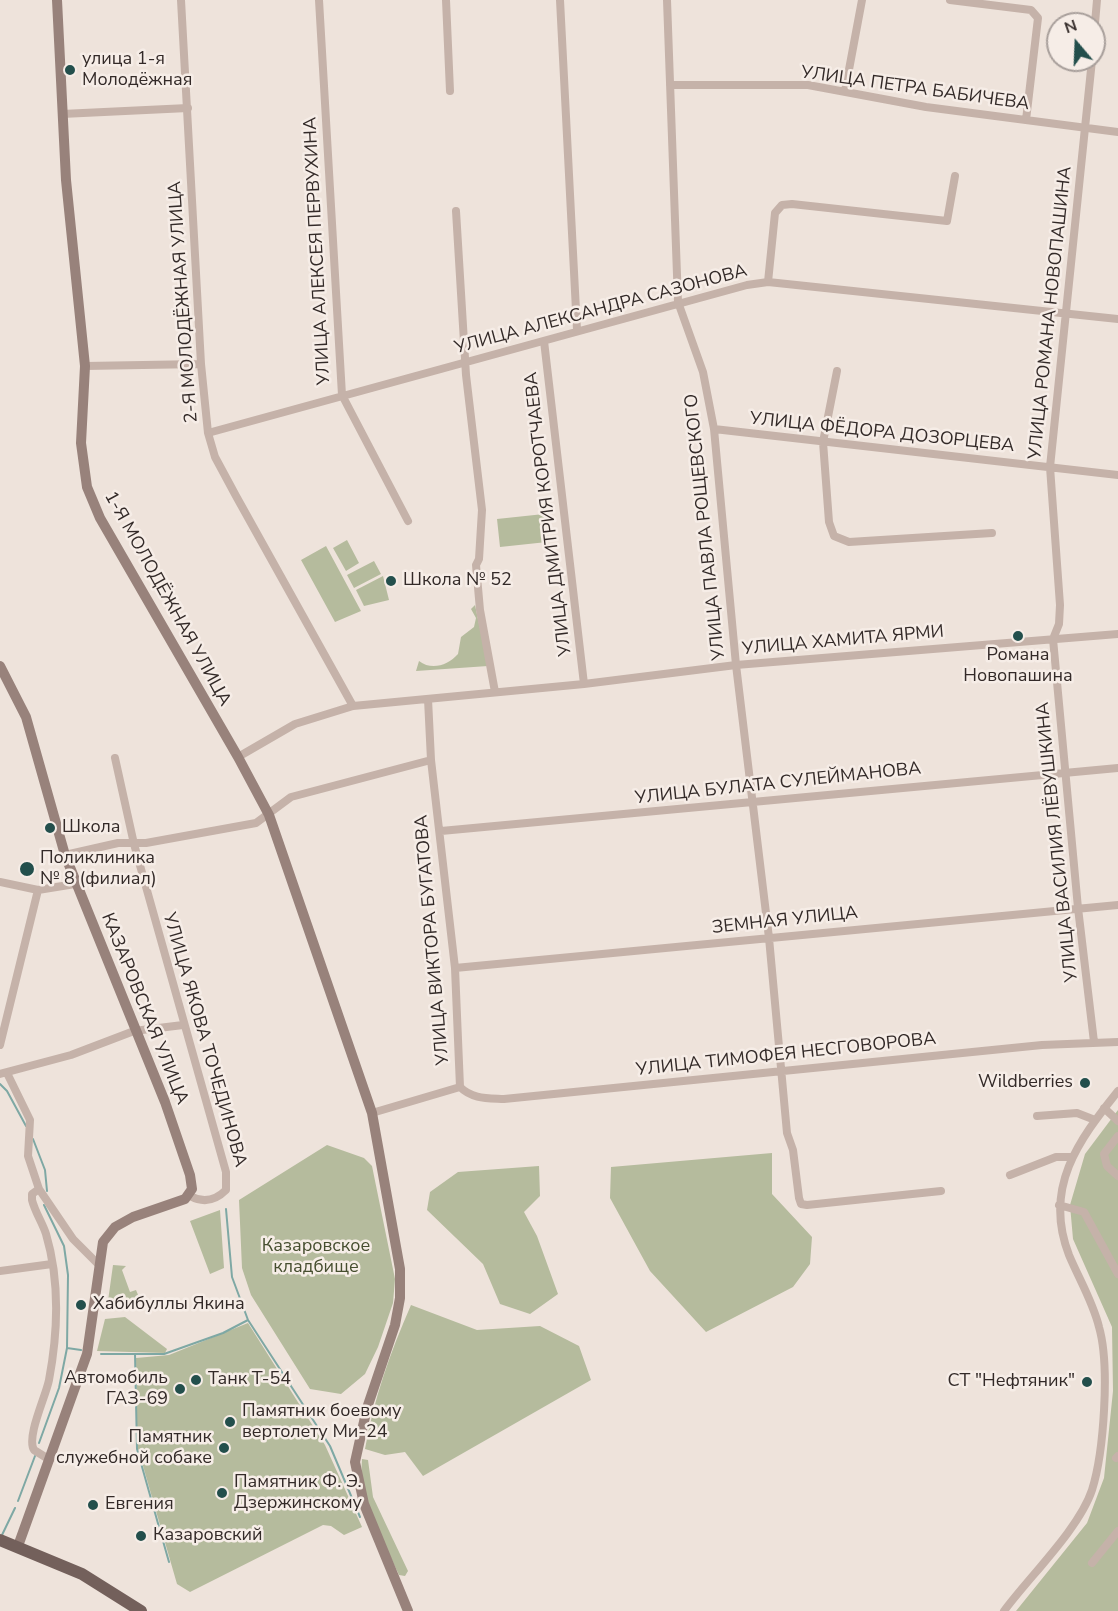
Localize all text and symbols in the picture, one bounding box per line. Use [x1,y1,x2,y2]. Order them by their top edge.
north arrow [1046,12,1106,72]
text: N [1062,15,1080,39]
place label: улица 1-я Молодёжная [82,49,192,92]
street label: УЛИЦА ПЕТРА БАБИЧЕВА [799,62,1031,116]
marker: улица 1-я Молодёжная [63,63,77,77]
street label: УЛИЦА АЛЕКСЕЯ ПЕРВУХИНА [300,116,336,386]
street label: УЛИЦА РОМАНА НОВОПАШИНА [1025,165,1077,461]
street label: 2-Я МОЛОДЁЖНАЯ УЛИЦА [165,180,203,424]
street label: УЛИЦА АЛЕКСАНДРА САЗОНОВА [452,261,750,359]
street label: УЛИЦА ДМИТРИЯ КОРОТЧАЕВА [521,371,577,657]
street label: УЛИЦА ПАВЛА РОЩЕВСКОГО [681,393,731,661]
street label: УЛИЦА ФЁДОРА ДОЗОРЦЕВА [749,408,1015,458]
street label: 1-Я МОЛОДЁЖНАЯ УЛИЦА [99,488,235,710]
place label: Школа № 52 [403,570,512,592]
marker: Школа № 52 [384,574,398,588]
street label: УЛИЦА ХАМИТА ЯРМИ [741,621,945,661]
marker: Романа Новопашина [1011,629,1025,643]
place label: Романа Новопашина [963,645,1073,688]
street label: УЛИЦА ВАСИЛИЯ ЛЁВУШКИНА [1033,701,1083,983]
street label: УЛИЦА БУЛАТА СУЛЕЙМАНОВА [634,758,922,810]
street label: УЛИЦА ВИКТОРА БУГАТОВА [411,814,455,1066]
place label: Школа [62,817,120,839]
marker: Школа [43,821,57,835]
place label: Поликлиника № 8 (филиал) [40,848,157,890]
marker: Поликлиника № 8 (филиал) [18,860,36,878]
street label: ЗЕМНАЯ УЛИЦА [711,903,859,939]
street label: КАЗАРОВСКАЯ УЛИЦА [96,910,192,1108]
street label: УЛИЦА ЯКОВА ТОЧЕДИНОВА [157,910,251,1170]
street label: УЛИЦА ТИМОФЕЯ НЕСГОВОРОВА [635,1028,937,1082]
place label: Wildberries [978,1072,1073,1094]
marker: Wildberries [1078,1076,1092,1090]
park label: Казаровское кладбище [262,1236,370,1278]
place label: Хабибуллы Якина [93,1294,245,1316]
marker: Хабибуллы Якина [74,1298,88,1312]
place label: Автомобиль ГАЗ-69 [64,1368,168,1410]
place label: Танк Т-54 [208,1369,291,1391]
place label: СТ "Нефтяник" [948,1371,1075,1393]
marker: Танк Т-54 [189,1373,203,1387]
marker: СТ "Нефтяник" [1080,1375,1094,1389]
marker: Автомобиль ГАЗ-69 [173,1382,187,1396]
place label: Памятник боевому вертолету Ми-24 [242,1401,401,1444]
marker: Памятник боевому вертолету Ми-24 [223,1415,237,1429]
place label: Памятник служебной собаке [56,1427,212,1470]
marker: Памятник служебной собаке [217,1441,231,1455]
place label: Памятник Ф. Э. Дзержинскому [234,1472,362,1514]
marker: Памятник Ф. Э. Дзержинскому [215,1486,229,1500]
place label: Евгения [105,1494,174,1516]
marker: Евгения [86,1498,100,1512]
place label: Казаровский [153,1525,263,1547]
marker: Казаровский [134,1529,148,1543]

